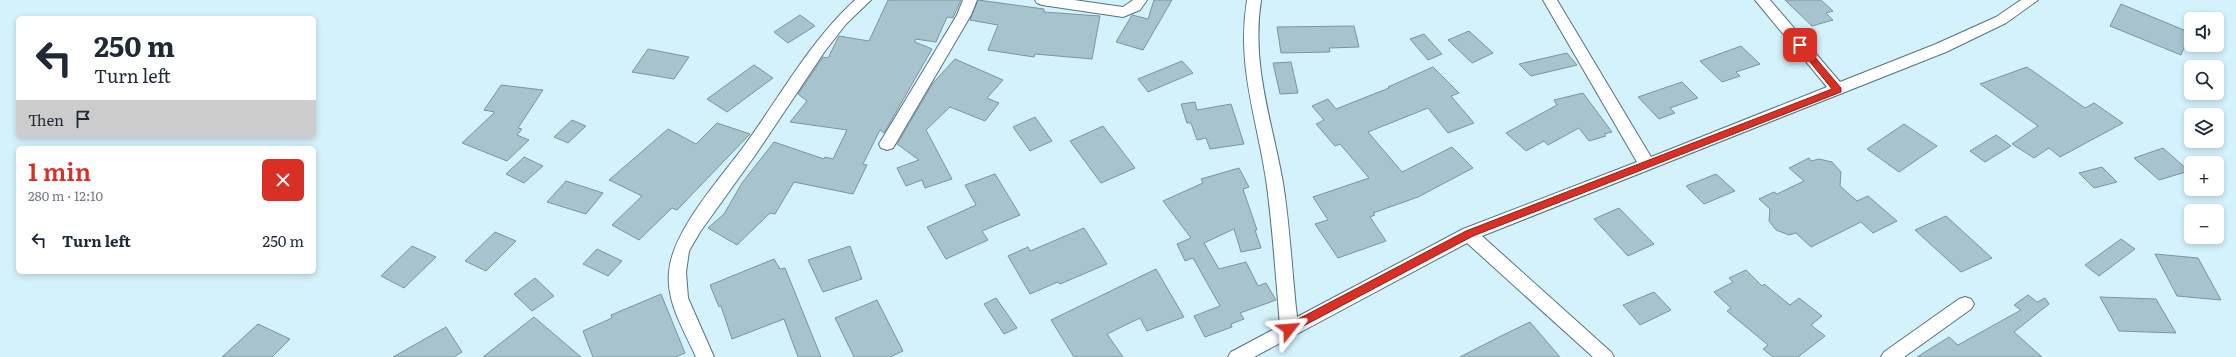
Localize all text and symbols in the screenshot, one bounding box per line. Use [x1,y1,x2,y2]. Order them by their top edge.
map controls [2184,12,2224,244]
button: sound [2184,12,2224,52]
text: 250 m [94,24,175,66]
pin [1783,28,1817,62]
icon: left [28,32,80,84]
icon: arrive [1789,34,1811,56]
button: search [2184,60,2224,100]
text: Turn left [94,62,171,89]
text: Then [28,108,64,131]
icon: arrive [72,108,94,130]
button: layers [2184,108,2224,148]
text: 1 min [28,153,91,188]
button: + [2184,156,2224,196]
button: close [262,159,304,201]
text: 280 m · 12:10 [28,186,103,205]
button: − [2184,204,2224,244]
icon: left [28,229,50,251]
text: Turn left [62,229,131,252]
text: 250 m [263,229,304,252]
position arrow [1268,308,1310,350]

